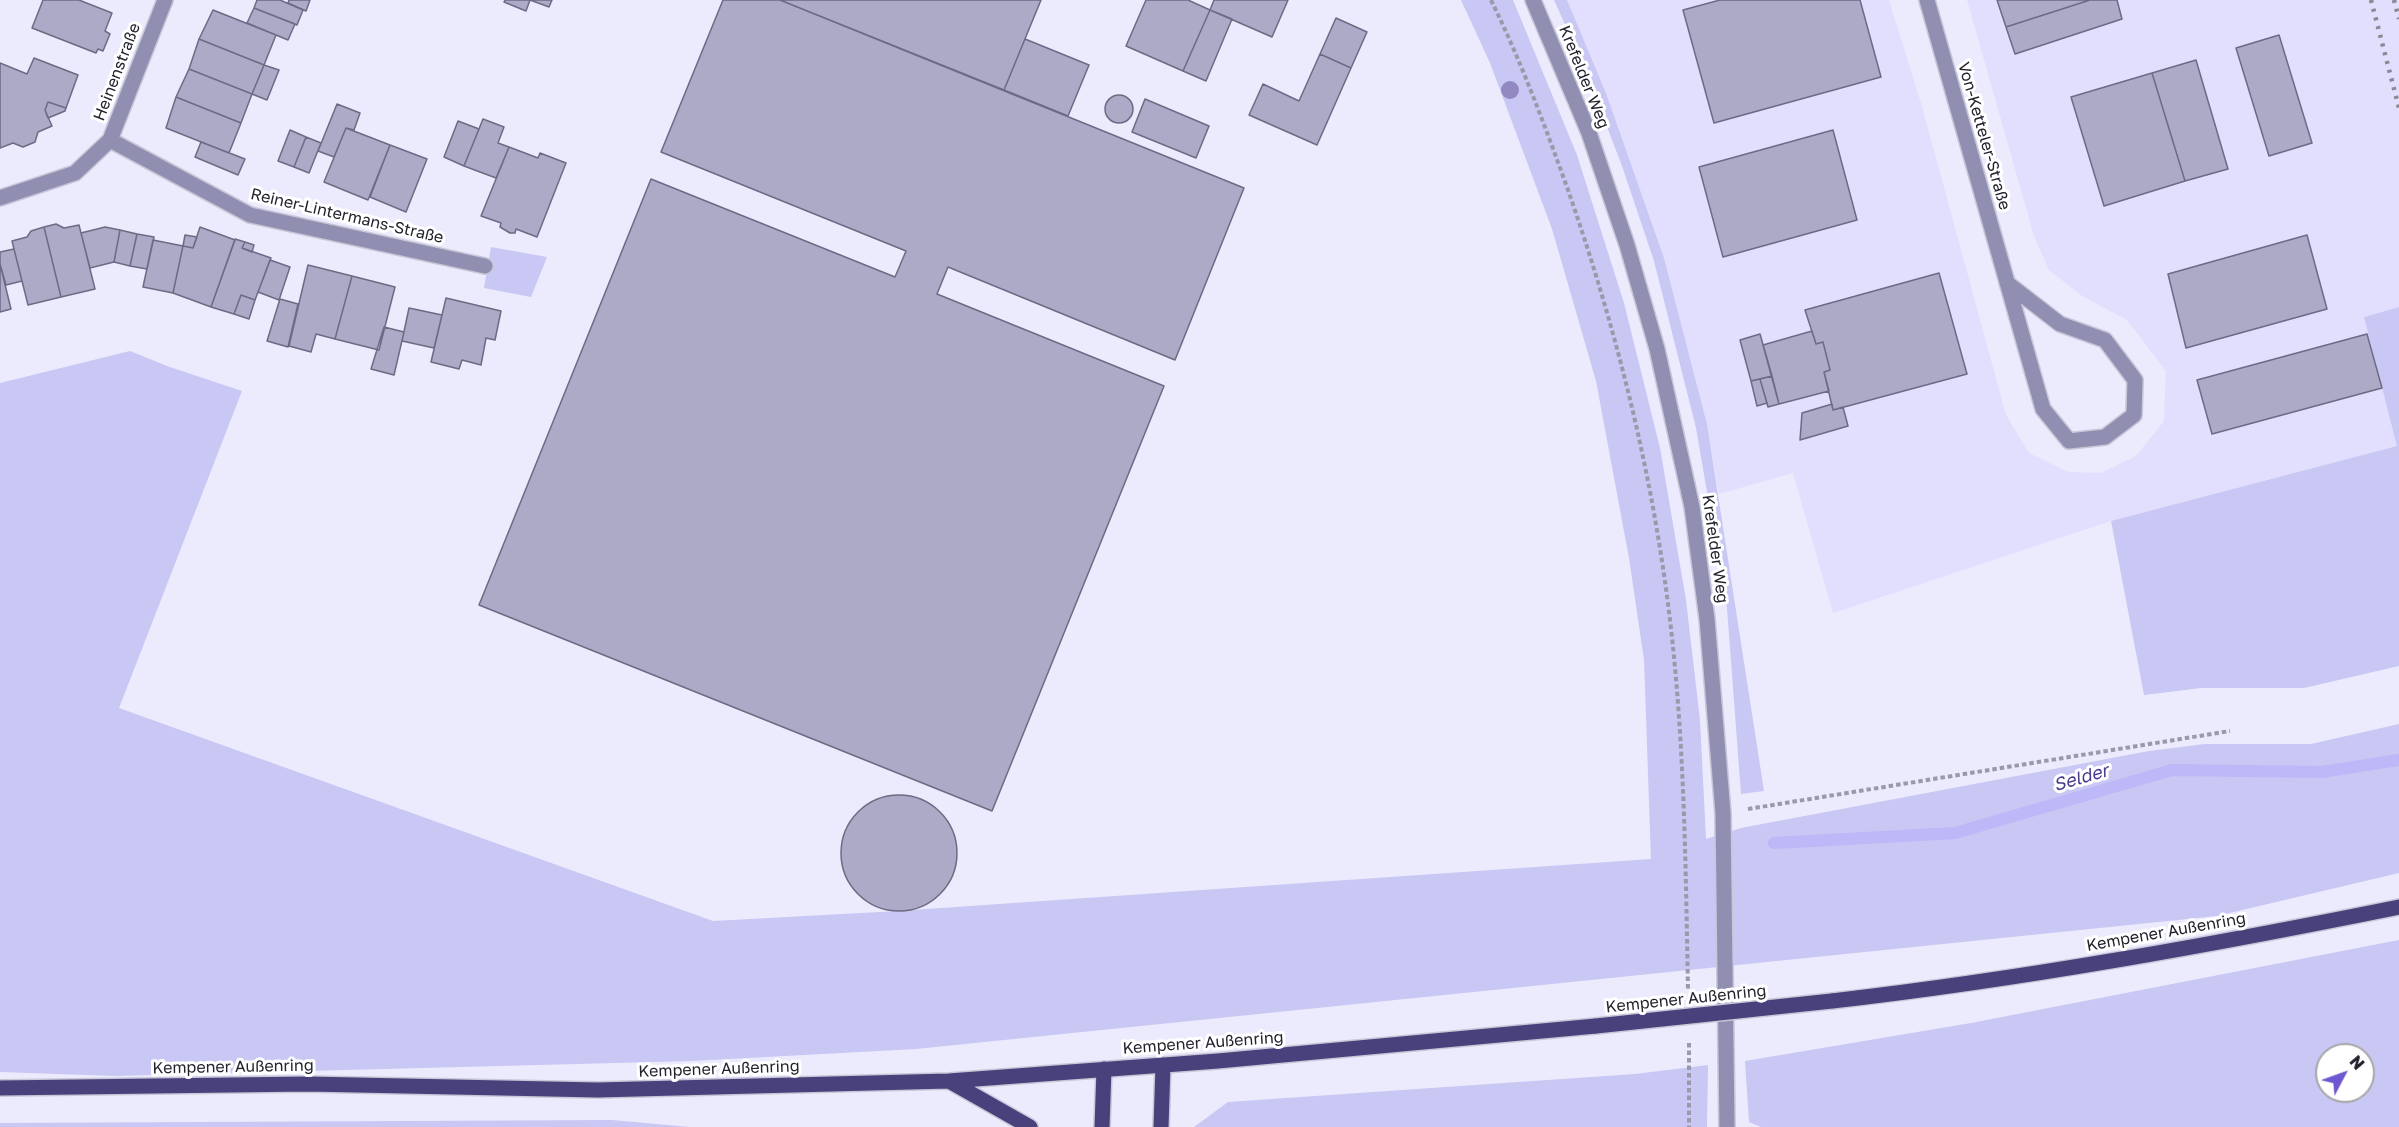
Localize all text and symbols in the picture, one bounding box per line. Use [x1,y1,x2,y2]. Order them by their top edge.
street label: Heinenstraße [90,20,144,124]
street label: Krefelder Weg [1555,23,1613,131]
street label: Von-Ketteler-Straße [1954,60,2014,212]
street label: Reiner-Lintermans-Straße [249,184,445,248]
street label: Krefelder Weg [1698,494,1732,604]
water label: Selder [2051,760,2111,796]
street label: Kempener Außenring [2085,909,2247,955]
street label: Kempener Außenring [1605,981,1767,1017]
street label: Kempener Außenring [1122,1028,1284,1058]
north arrow [2315,1043,2375,1103]
text: N [2346,1051,2369,1074]
street label: Kempener Außenring [152,1056,314,1078]
street label: Kempener Außenring [638,1057,800,1081]

